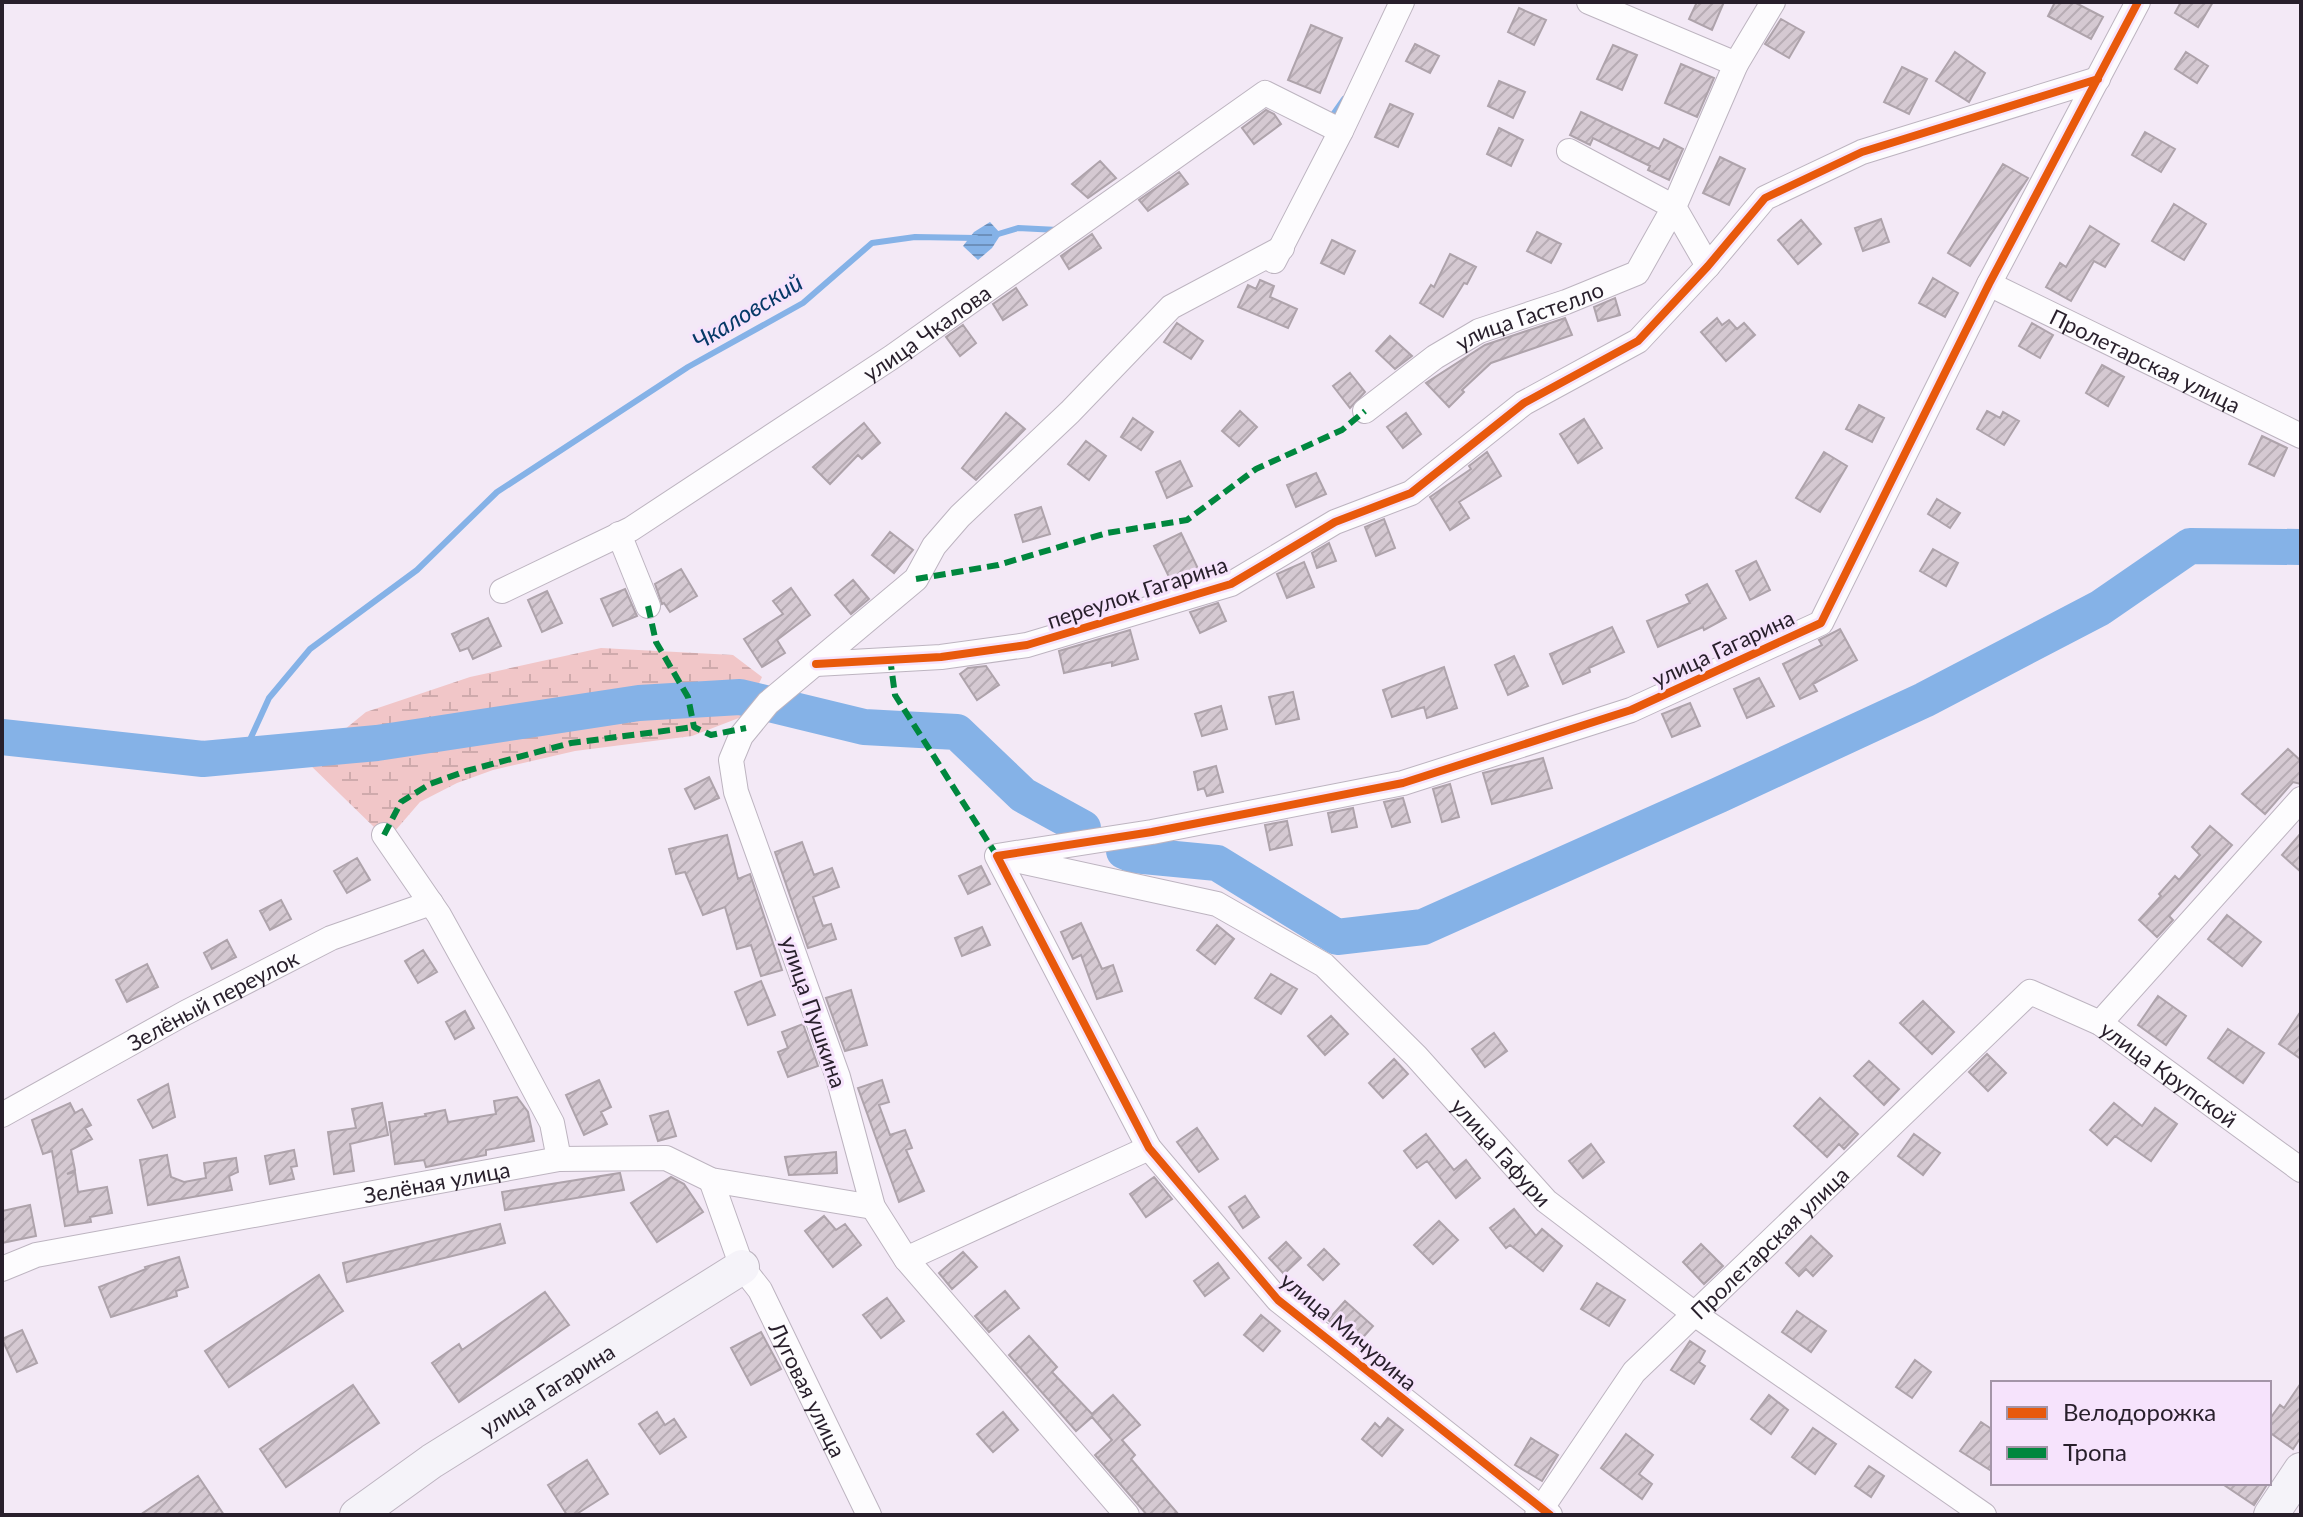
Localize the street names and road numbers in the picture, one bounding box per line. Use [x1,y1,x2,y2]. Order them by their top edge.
street label: улица Гастелло [1450,275,1607,356]
street label: улица Чкалова [857,278,995,386]
street label: Пролетарская улица [2046,302,2245,418]
street label: переулок Гагарина [1043,550,1231,634]
street label: улица Гагарина [1648,603,1798,693]
street label: улица Пушкина [775,933,853,1091]
street label: Зелёный переулок [122,943,303,1056]
street label: улица Крупской [2096,1015,2243,1133]
street label: улица Гафури [1446,1092,1558,1212]
street label: Зелёная улица [361,1155,512,1208]
street label: Пролетарская улица [1684,1160,1854,1324]
street label: улица Мичурина [1275,1266,1423,1396]
street label: Луговая улица [764,1317,852,1461]
street label: улица Гагарина [475,1337,619,1441]

